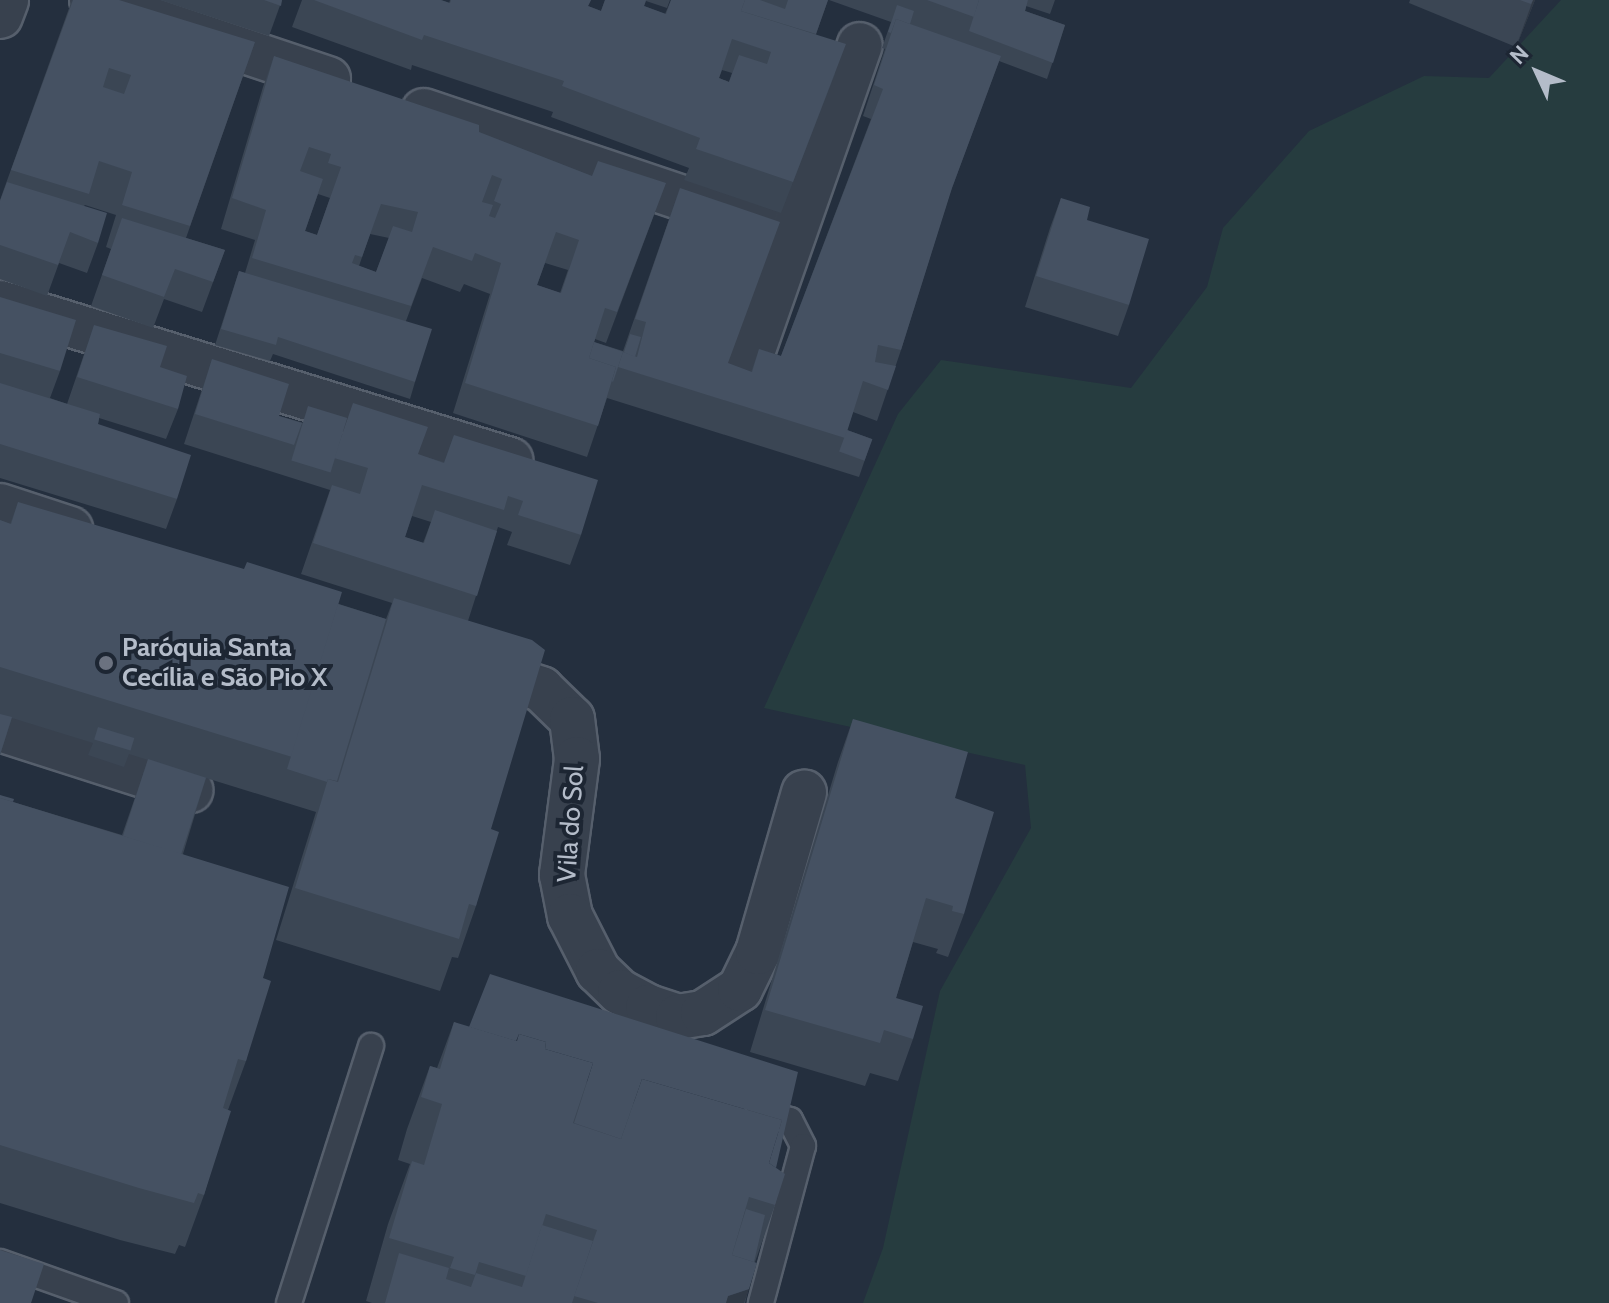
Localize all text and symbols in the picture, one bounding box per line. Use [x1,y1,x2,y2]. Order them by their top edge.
north arrow [1497,32,1577,112]
text: N [1504,40,1534,70]
place label: Paróquia Santa Cecília e São Pio X [122,632,327,694]
marker: Paróquia Santa Cecília e São Pio X [97,654,115,672]
street label: Vila do Sol [551,764,591,884]

